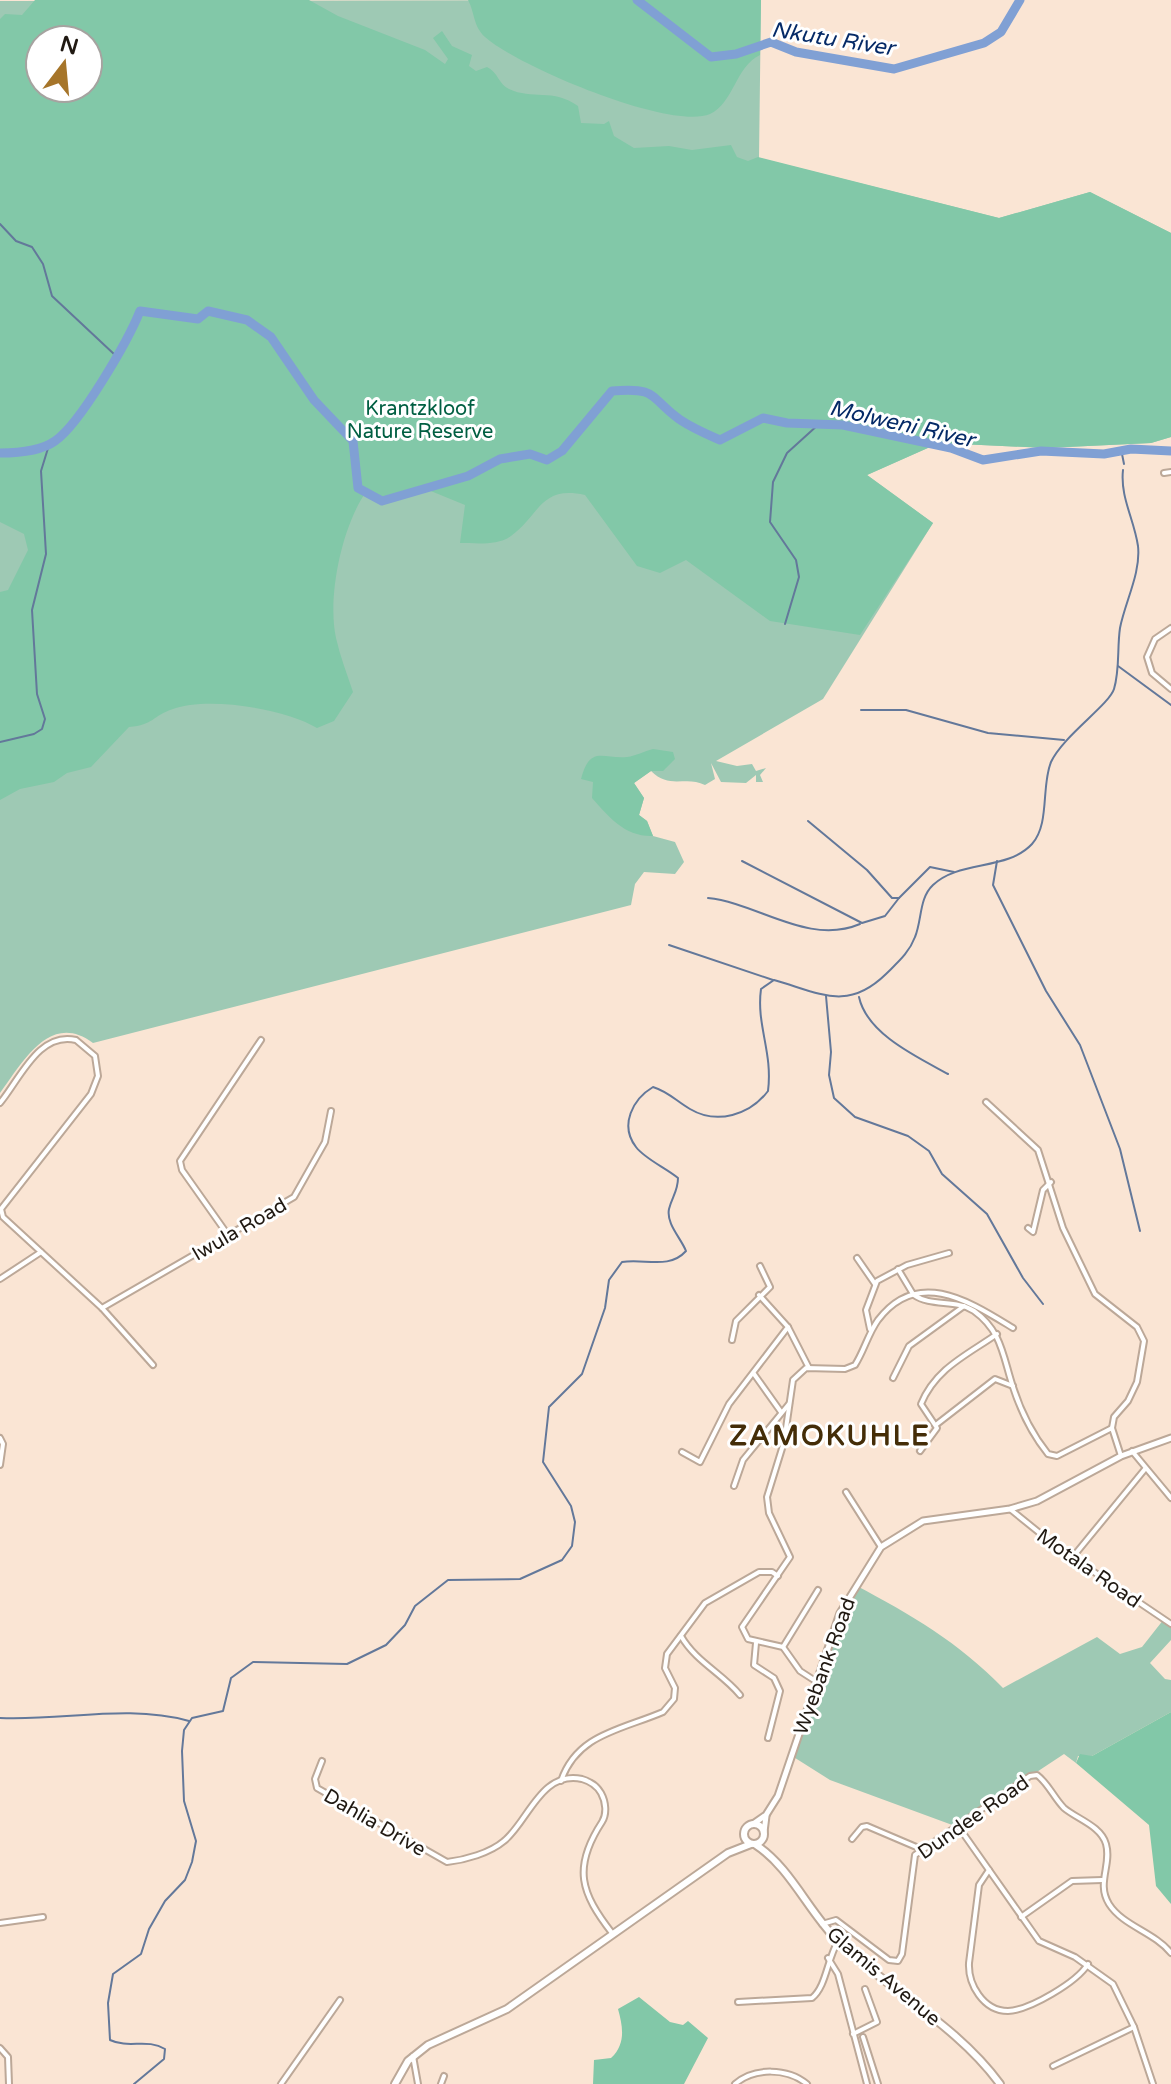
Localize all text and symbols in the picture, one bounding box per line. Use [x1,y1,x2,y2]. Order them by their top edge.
water label: Nkutu River [770,16,899,62]
north arrow [24,24,104,104]
text: N [57,31,81,61]
water label: Molweni River [827,395,979,454]
park label: Krantzkloof Nature Reserve [347,397,493,444]
street label: Iwula Road [188,1193,291,1267]
district label: ZAMOKUHLE [729,1419,931,1453]
street label: Motala Road [1032,1524,1145,1614]
street label: Wyebank Road [789,1594,861,1738]
street label: Dundee Road [913,1771,1034,1865]
street label: Dahlia Drive [319,1784,430,1862]
street label: Glamis Avenue [822,1922,945,2031]

